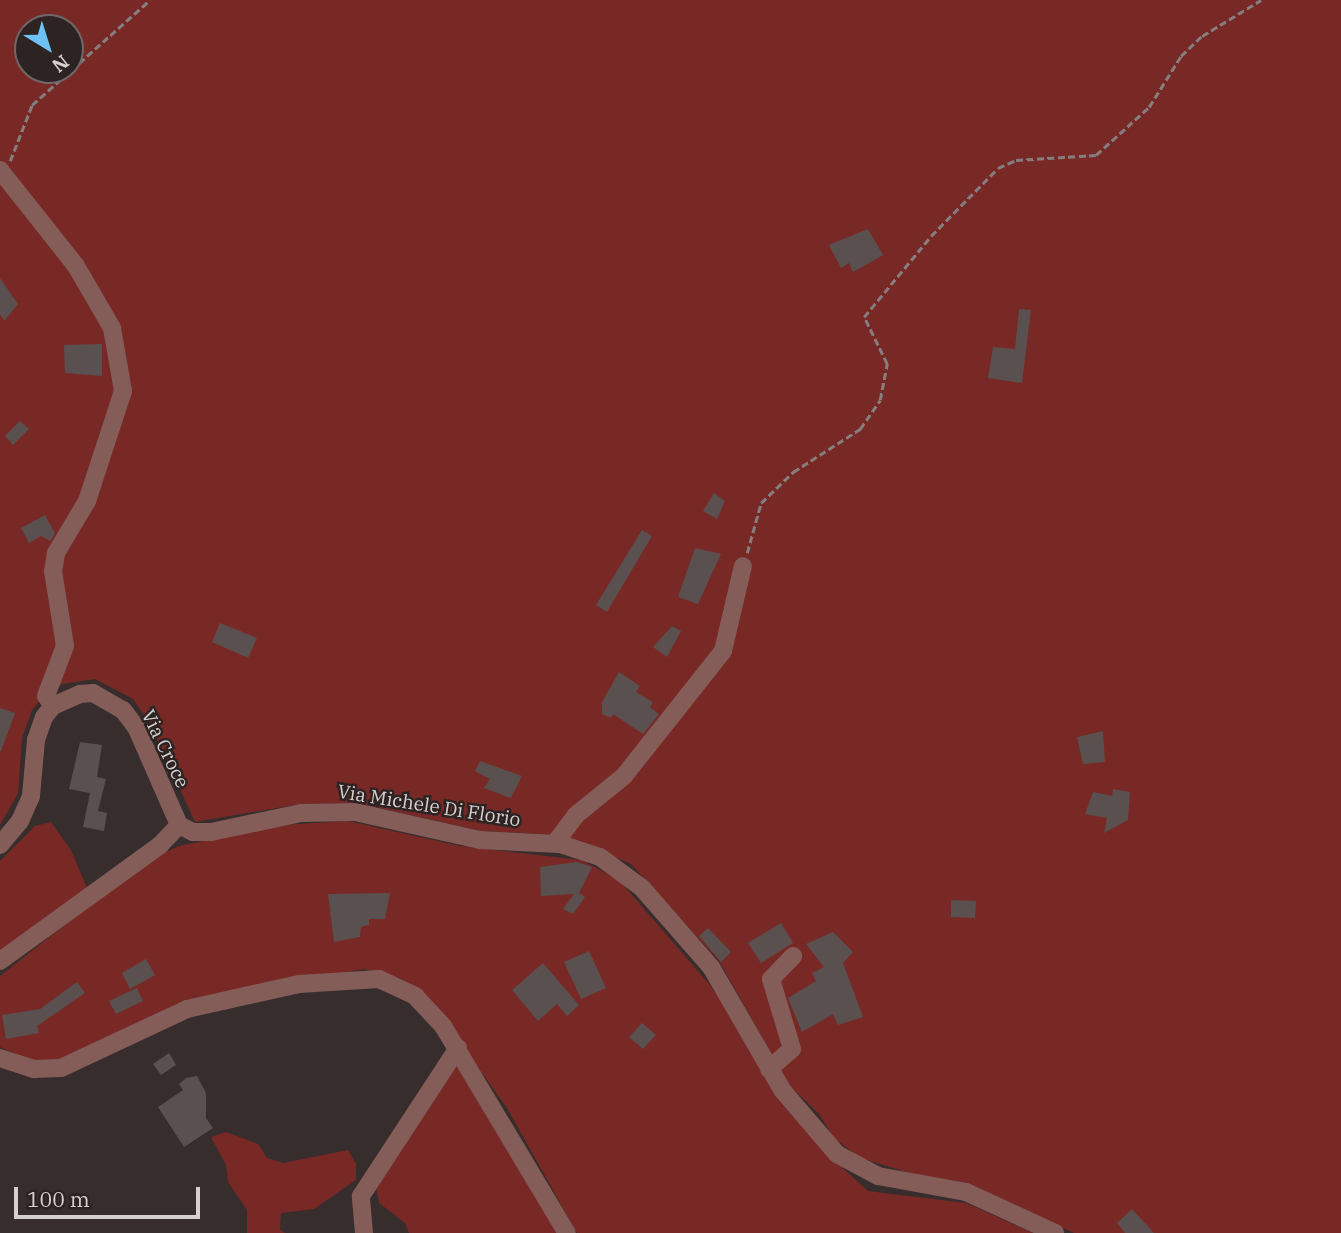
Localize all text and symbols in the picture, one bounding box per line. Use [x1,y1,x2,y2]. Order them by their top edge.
north arrow [14,14,84,84]
text: N [47,50,74,78]
street label: Via Croce [136,706,194,792]
street label: Via Michele Di Florio [336,780,522,832]
scale bar [18,1174,203,1218]
text: 100 m [27,1185,90,1213]

